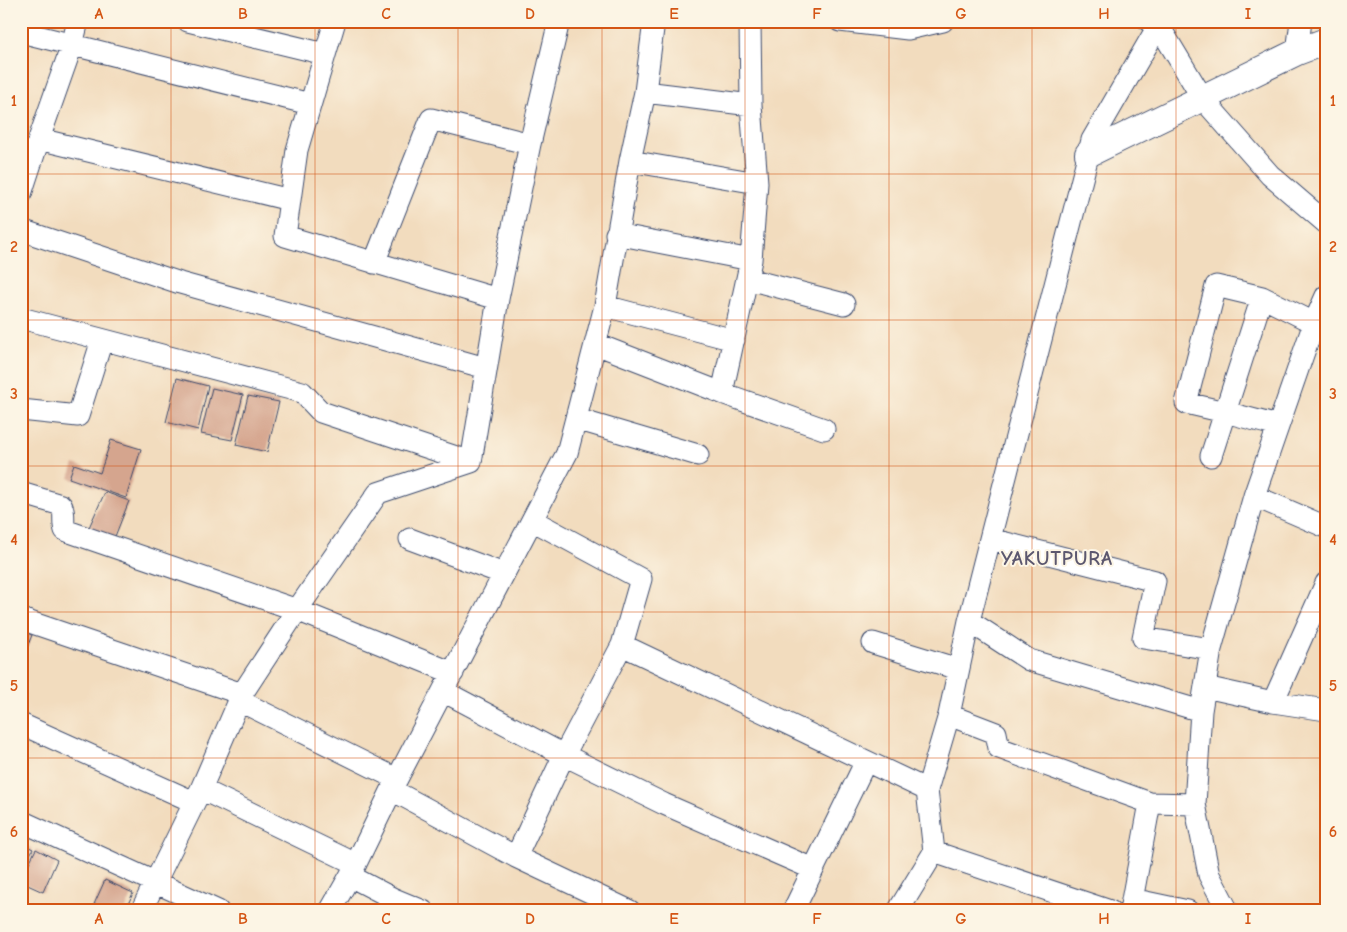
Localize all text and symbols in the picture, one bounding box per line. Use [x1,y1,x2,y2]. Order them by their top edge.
text: A [95,5,104,23]
text: B [238,5,248,23]
text: C [381,5,391,23]
text: D [525,5,535,23]
text: E [669,5,679,23]
text: F [812,5,822,23]
text: G [955,5,967,23]
text: H [1098,5,1110,23]
text: I [1245,5,1251,23]
text: 1 [11,92,17,110]
text: 1 [1330,92,1336,110]
text: 2 [10,238,18,256]
text: 2 [1329,238,1337,256]
text: 3 [10,385,18,403]
text: 3 [1329,385,1337,403]
text: 4 [10,531,18,549]
text: 4 [1329,531,1337,549]
district label: YAKUTPURA [1001,547,1113,570]
text: 5 [10,677,18,695]
text: 5 [1329,677,1337,695]
text: 6 [10,823,18,841]
text: 6 [1329,823,1337,841]
text: A [95,910,104,928]
text: B [238,910,248,928]
text: C [381,910,391,928]
text: D [525,910,535,928]
text: E [669,910,679,928]
text: F [812,910,822,928]
text: G [955,910,967,928]
text: H [1098,910,1110,928]
text: I [1245,910,1251,928]

